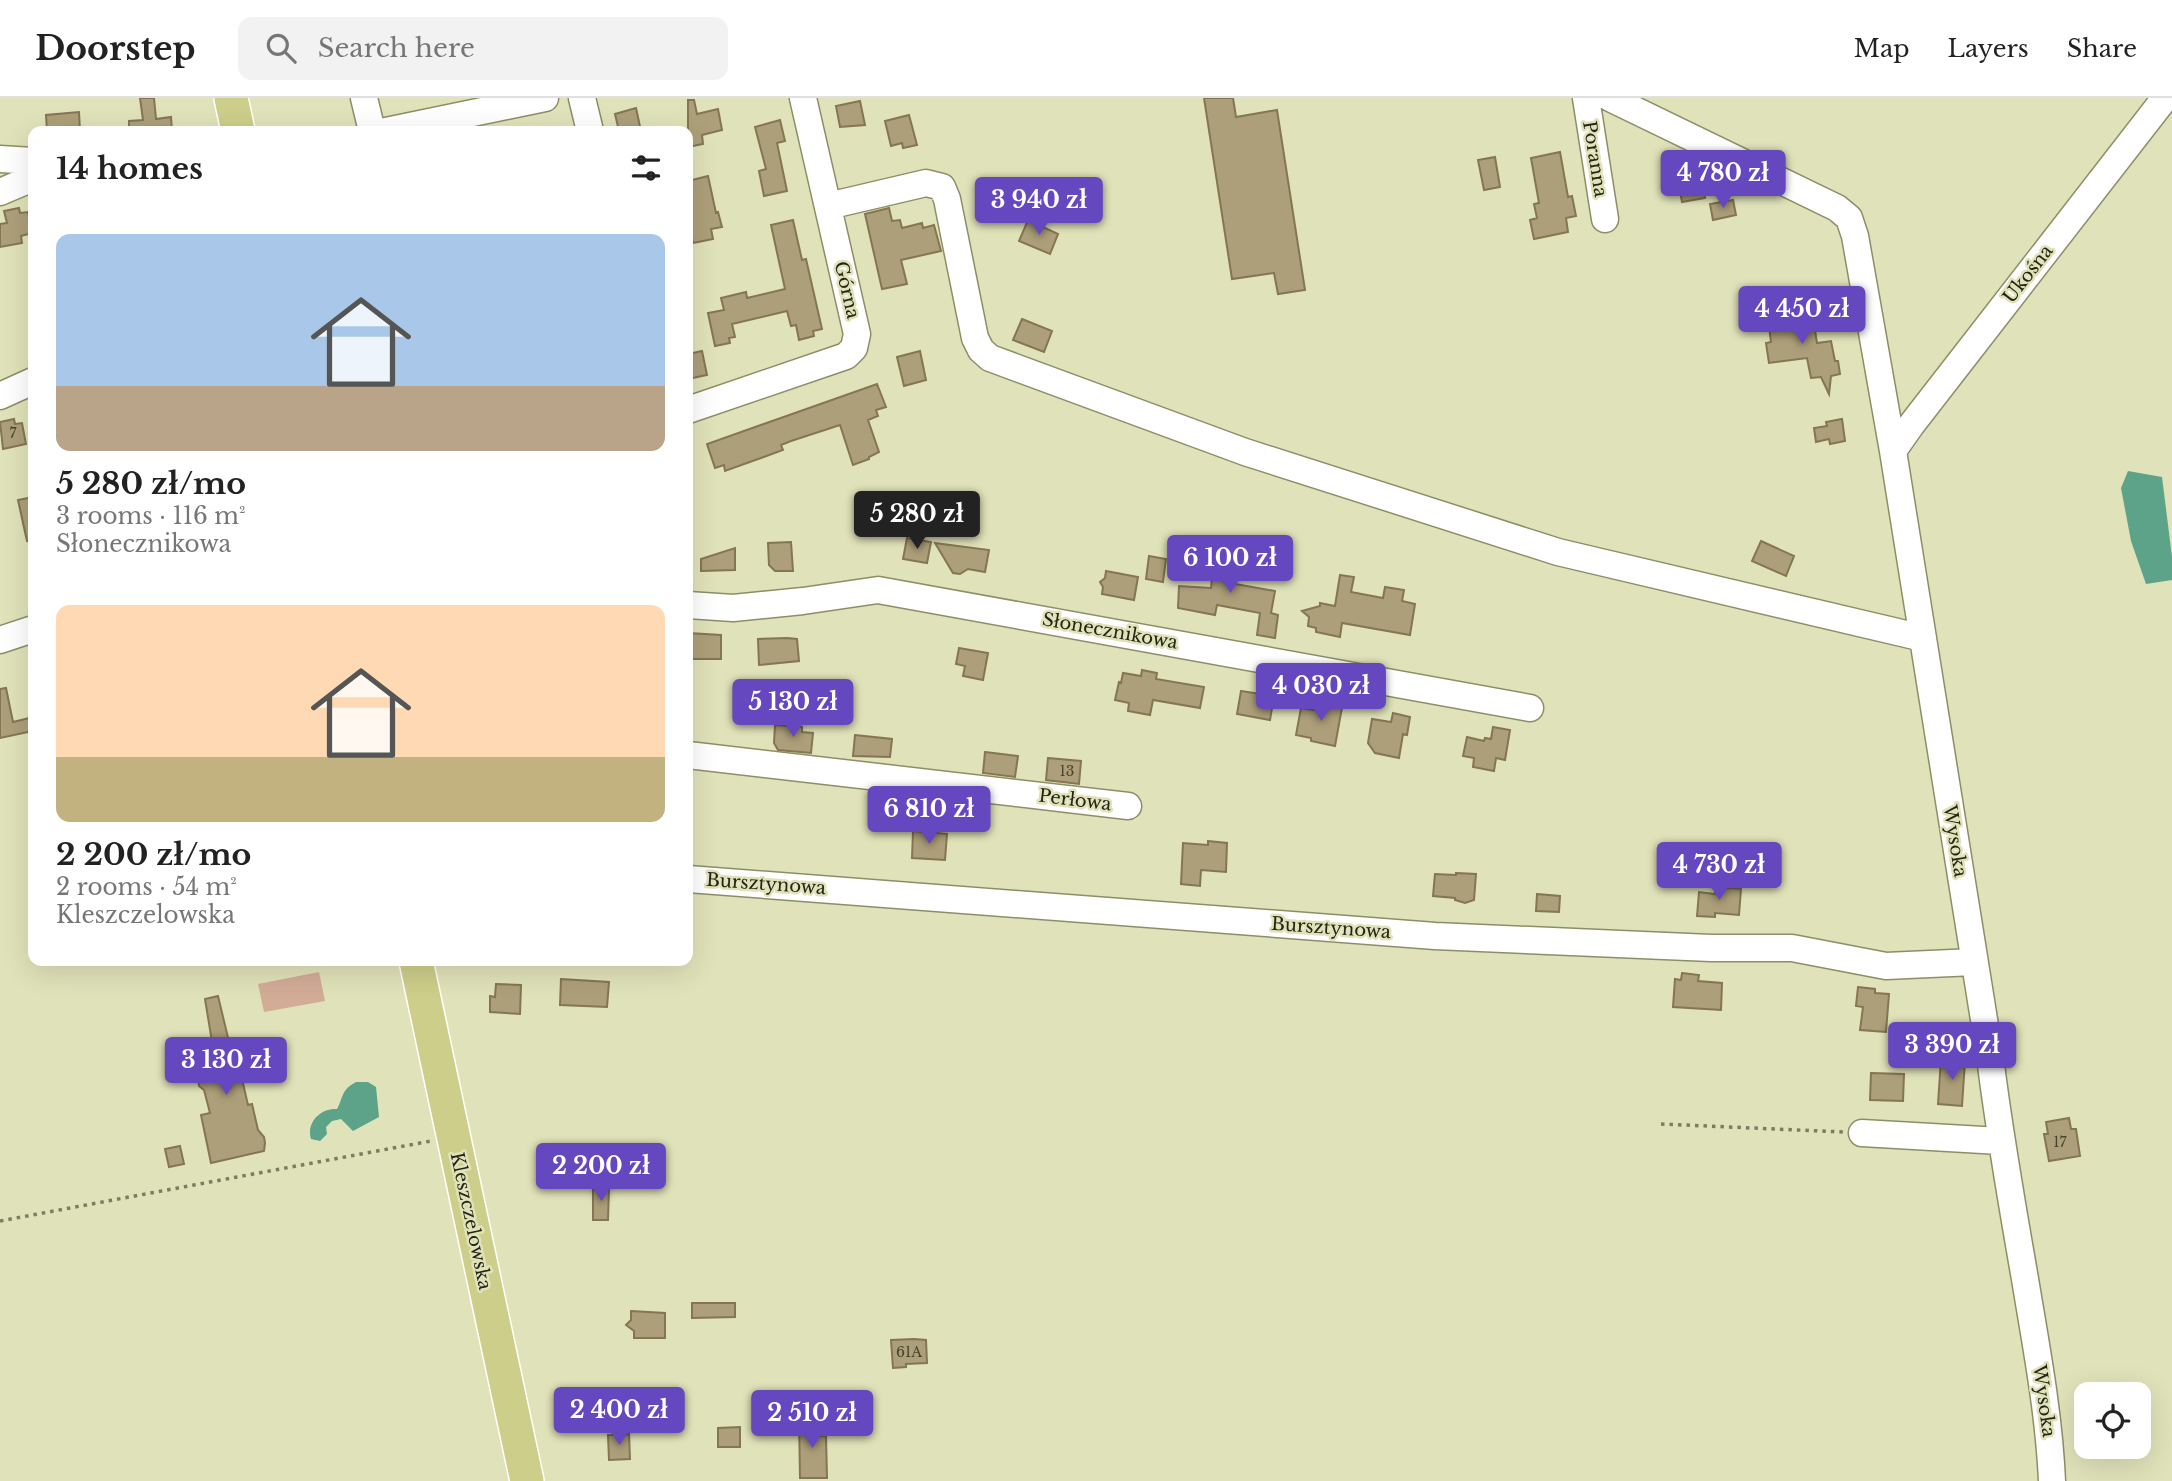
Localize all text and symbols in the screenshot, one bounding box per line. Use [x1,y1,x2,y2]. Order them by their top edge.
search box [238,17,728,80]
text: Doorstep [35,28,196,69]
icon: search [262,29,300,67]
text: Search here [318,32,475,64]
text: Map [1854,34,1910,63]
text: Layers [1948,34,2029,63]
text: Share [2067,34,2137,63]
street label: Poranna [1578,119,1612,199]
icon: filters [627,149,665,187]
text: 14 homes [56,150,203,187]
pin: 4 780 zł [1651,150,1795,210]
text: 4 780 zł [1677,159,1769,187]
pin: 3 940 zł [967,178,1111,237]
text: 3 940 zł [991,186,1087,214]
street label: Ukośna [1998,240,2058,308]
street label: Górna [830,259,864,321]
icon: home [298,279,424,405]
pin: 4 450 zł [1730,286,1874,346]
text: 4 450 zł [1754,295,1850,323]
house number: 7 [9,424,17,442]
text: 5 280 zł/mo [56,465,246,502]
pin: 5 280 zł [845,491,989,551]
text: 5 280 zł [870,500,964,528]
text: 3 rooms · 116 m² [56,502,246,530]
text: Słonecznikowa [56,530,231,558]
pin: 6 100 zł [1158,536,1302,595]
text: 6 100 zł [1183,544,1277,572]
street label: Słonecznikowa [1041,608,1179,654]
icon: home [298,650,424,776]
pin: 4 030 zł [1249,664,1393,723]
text: 4 030 zł [1272,672,1370,700]
pin: 5 130 zł [721,680,865,739]
text: 5 130 zł [748,688,838,716]
house number: 13 [1060,762,1074,780]
street label: Perłowa [1037,785,1113,815]
pin: 6 810 zł [857,786,1001,846]
text: 6 810 zł [883,795,975,823]
street label: Wysoka [1938,802,1972,879]
text: 2 200 zł/mo [56,836,251,873]
pin: 4 730 zł [1647,842,1791,902]
text: 4 730 zł [1673,851,1765,879]
street label: Bursztynowa [705,869,827,899]
text: 2 rooms · 54 m² [56,873,237,901]
text: Kleszczelowska [56,901,235,929]
street label: Bursztynowa [1270,913,1392,943]
pin: 3 390 zł [1880,1023,2024,1082]
text: 3 390 zł [1904,1031,2000,1059]
pin: 3 130 zł [154,1038,298,1097]
text: 3 130 zł [181,1046,271,1074]
house number: 17 [2053,1133,2068,1151]
pin: 2 200 zł [529,1144,673,1203]
street label: Kleszczelowska [446,1150,496,1292]
text: 2 200 zł [552,1152,650,1180]
house number: 61A [896,1343,922,1361]
street label: Wysoka [2028,1362,2060,1439]
map controls [2074,1382,2151,1459]
button: locate [2074,1382,2151,1459]
pin: 2 400 zł [547,1388,691,1447]
pin: 2 510 zł [740,1390,884,1450]
text: 2 400 zł [570,1396,668,1424]
text: 2 510 zł [767,1399,857,1427]

